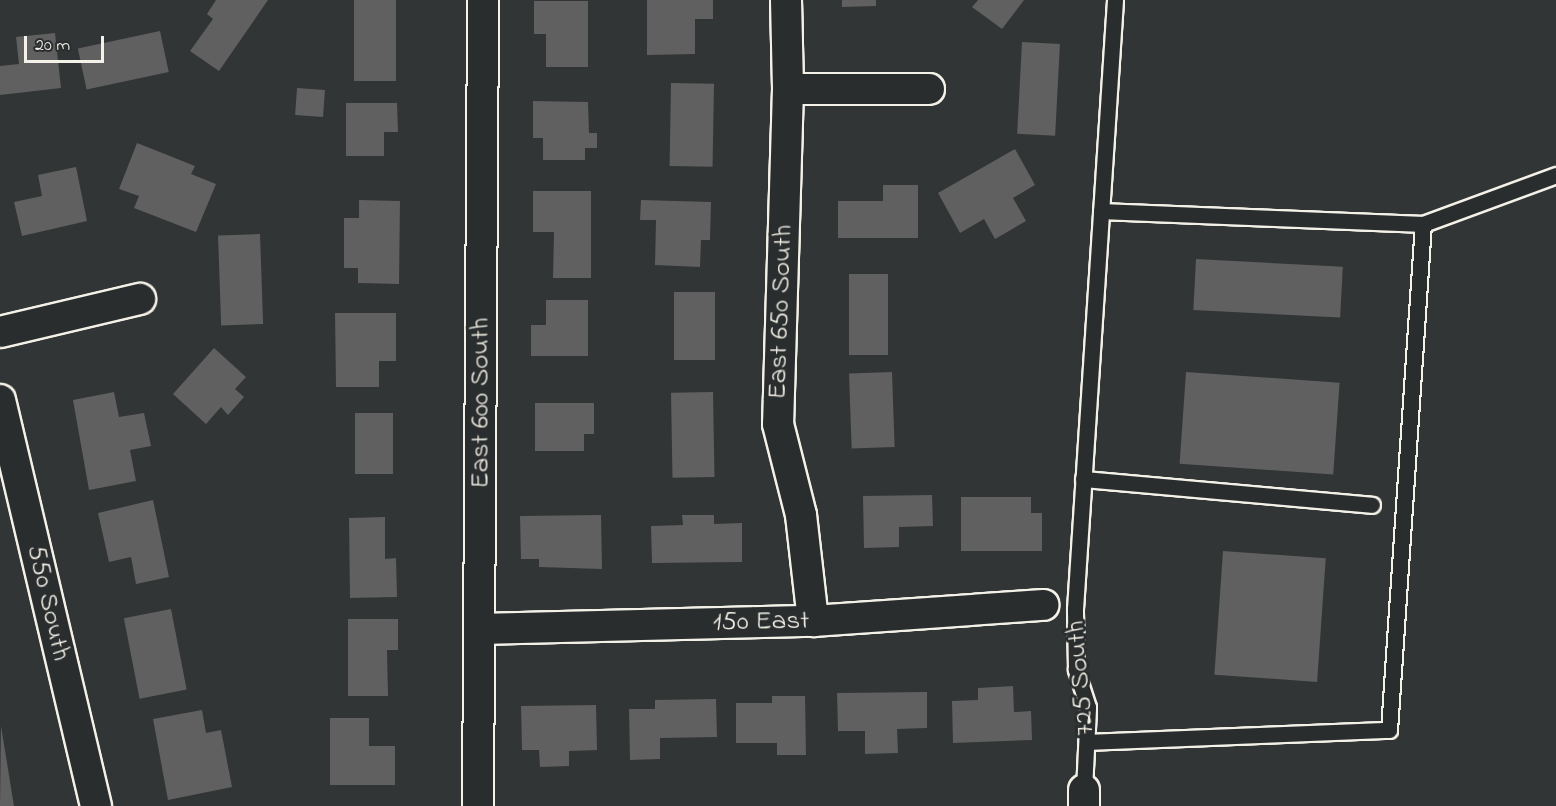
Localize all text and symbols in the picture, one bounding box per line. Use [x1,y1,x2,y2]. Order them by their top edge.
scale bar [27,24,106,62]
text: 20 m [35,33,70,59]
street label: East 650 South [762,224,800,400]
street label: East 600 South [465,317,497,489]
street label: 550 South [19,542,77,664]
street label: 150 East [713,605,809,639]
street label: 725 South [1060,619,1102,737]

